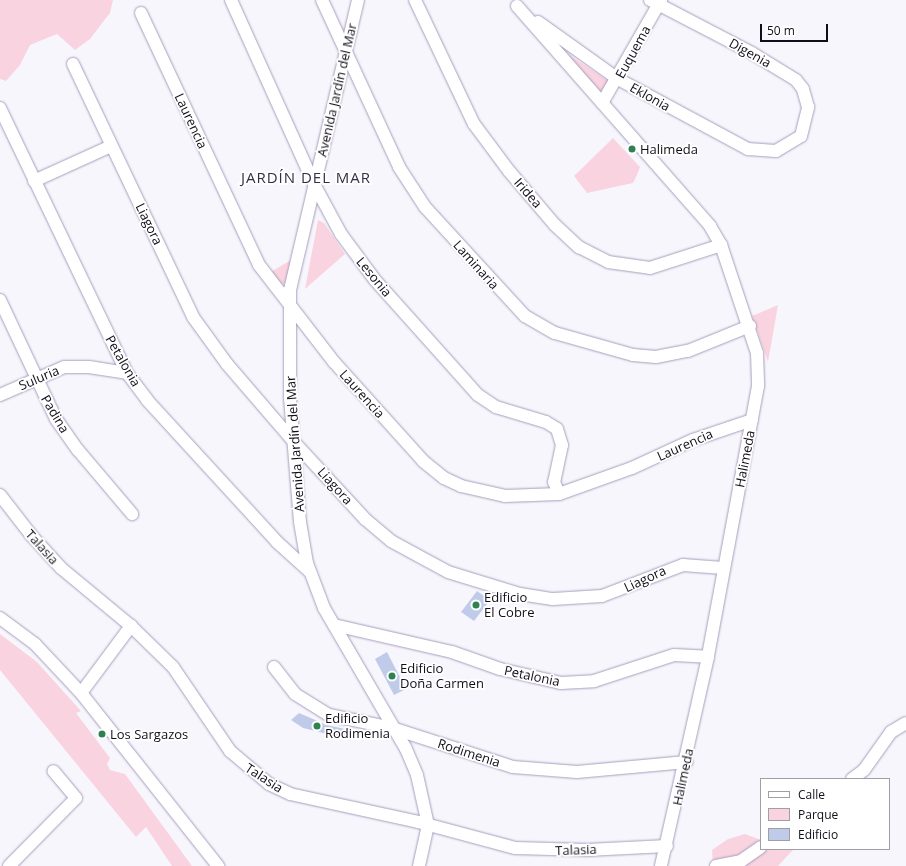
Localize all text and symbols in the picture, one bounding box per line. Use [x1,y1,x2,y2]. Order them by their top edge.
scale bar [762,16,830,42]
street label: Avenida Jardín del Mar [314,22,360,158]
text: 50 m [767,22,795,39]
street label: Euquema [612,23,654,81]
street label: Digenia [726,35,774,71]
street label: Eklonia [627,80,673,114]
street label: Laurencia [171,91,211,151]
place label: Halimeda [640,141,698,157]
marker: Halimeda [627,144,637,154]
district label: JARDÍN DEL MAR [241,169,371,187]
street label: Iridea [511,175,545,211]
street label: Liagora [132,200,166,248]
street label: Laminaria [450,237,502,293]
street label: Lesonia [353,254,395,300]
street label: Petalonia [102,333,144,389]
street label: Suluria [17,363,61,393]
street label: Laurencia [336,367,388,421]
street label: Avenida Jardín del Mar [282,375,308,513]
street label: Padina [38,392,72,436]
street label: Laurencia [655,426,715,464]
street label: Halimeda [732,429,758,489]
street label: Liagora [314,464,356,508]
street label: Talasia [22,526,62,568]
street label: Liagora [621,562,669,596]
place label: Edificio El Cobre [484,590,534,621]
marker: Edificio El Cobre [471,600,481,610]
place label: Edificio Doña Carmen [400,661,484,692]
street label: Petalonia [503,662,561,690]
marker: Edificio Doña Carmen [387,671,397,681]
place label: Edificio Rodimenia [325,711,390,742]
marker: Edificio Rodimenia [312,721,322,731]
place label: Los Sargazos [110,726,188,742]
marker: Los Sargazos [97,729,107,739]
street label: Rodimenia [436,736,502,770]
street label: Halimeda [669,747,697,807]
street label: Talasia [242,760,286,796]
legend [760,778,890,850]
text: Calle [798,786,825,803]
text: Parque [798,806,838,823]
text: Edificio [798,826,838,843]
street label: Talasia [555,841,597,859]

